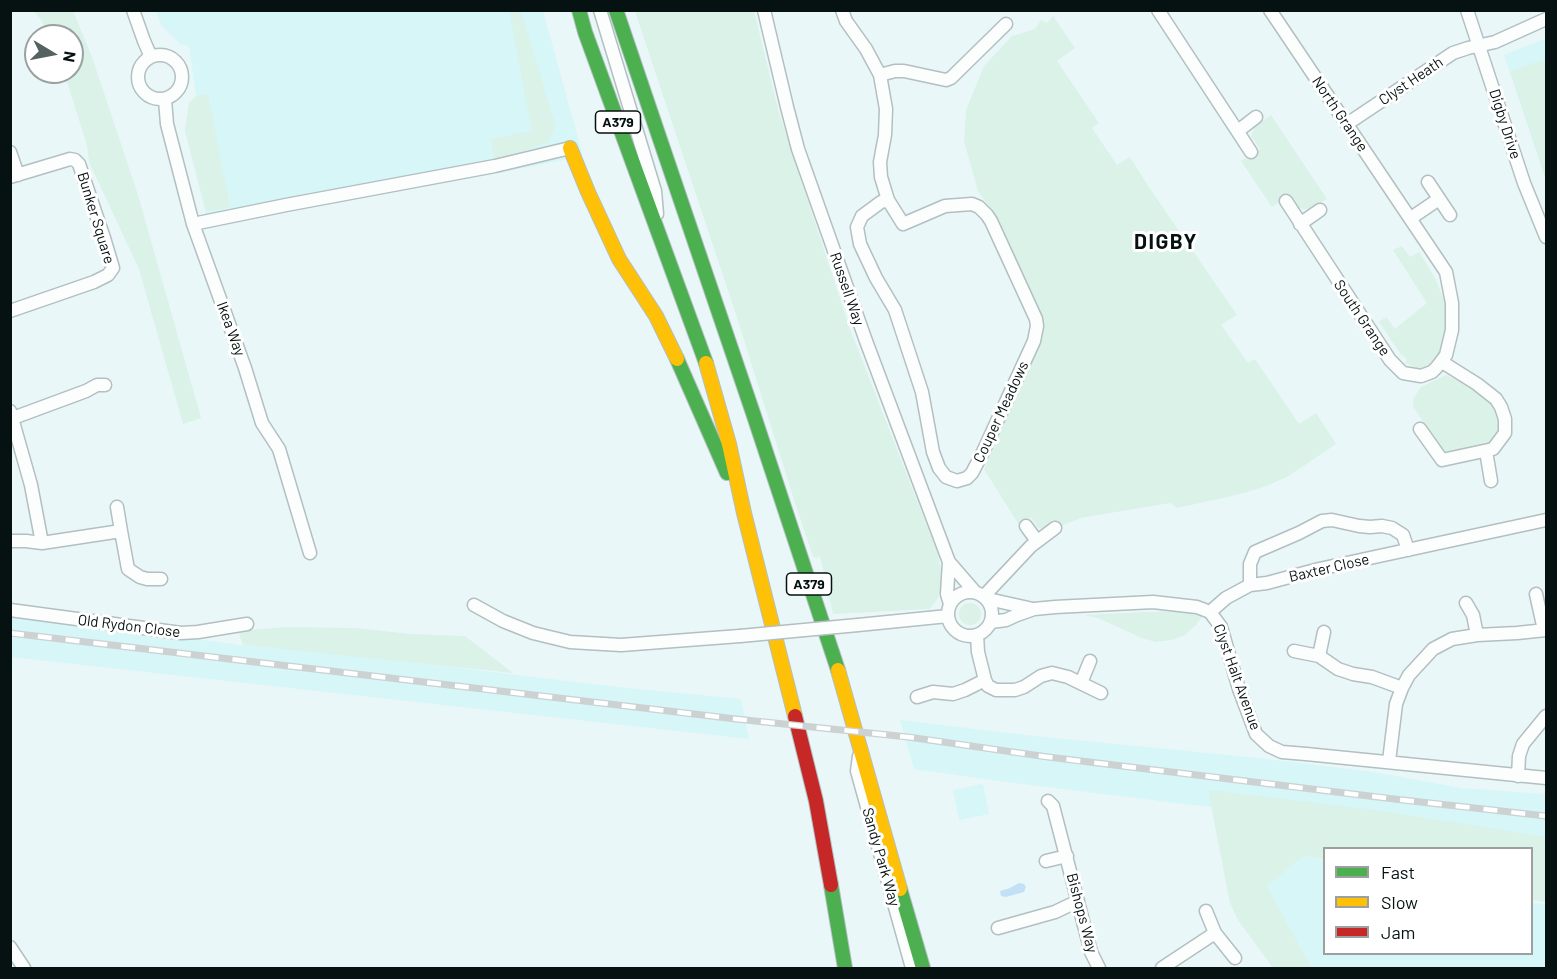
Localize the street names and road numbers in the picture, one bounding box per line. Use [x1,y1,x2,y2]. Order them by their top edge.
street label: Clyst Heath [1375,53,1447,109]
street label: North Grange [1308,73,1372,155]
street label: Digby Drive [1485,87,1525,161]
road number: A379 [596,111,640,133]
street label: Bunker Square [73,170,119,266]
street label: Russell Way [826,250,868,328]
street label: South Grange [1330,277,1394,359]
street label: Ikea Way [213,299,249,359]
street label: Couper Meadows [970,358,1032,466]
street label: Baxter Close [1287,550,1371,586]
road number: A379 [786,573,832,595]
street label: Old Rydon Close [77,611,181,641]
street label: Clyst Halt Avenue [1209,621,1265,733]
street label: Sandy Park Way [858,806,904,908]
street label: Bishops Way [1063,871,1101,955]

